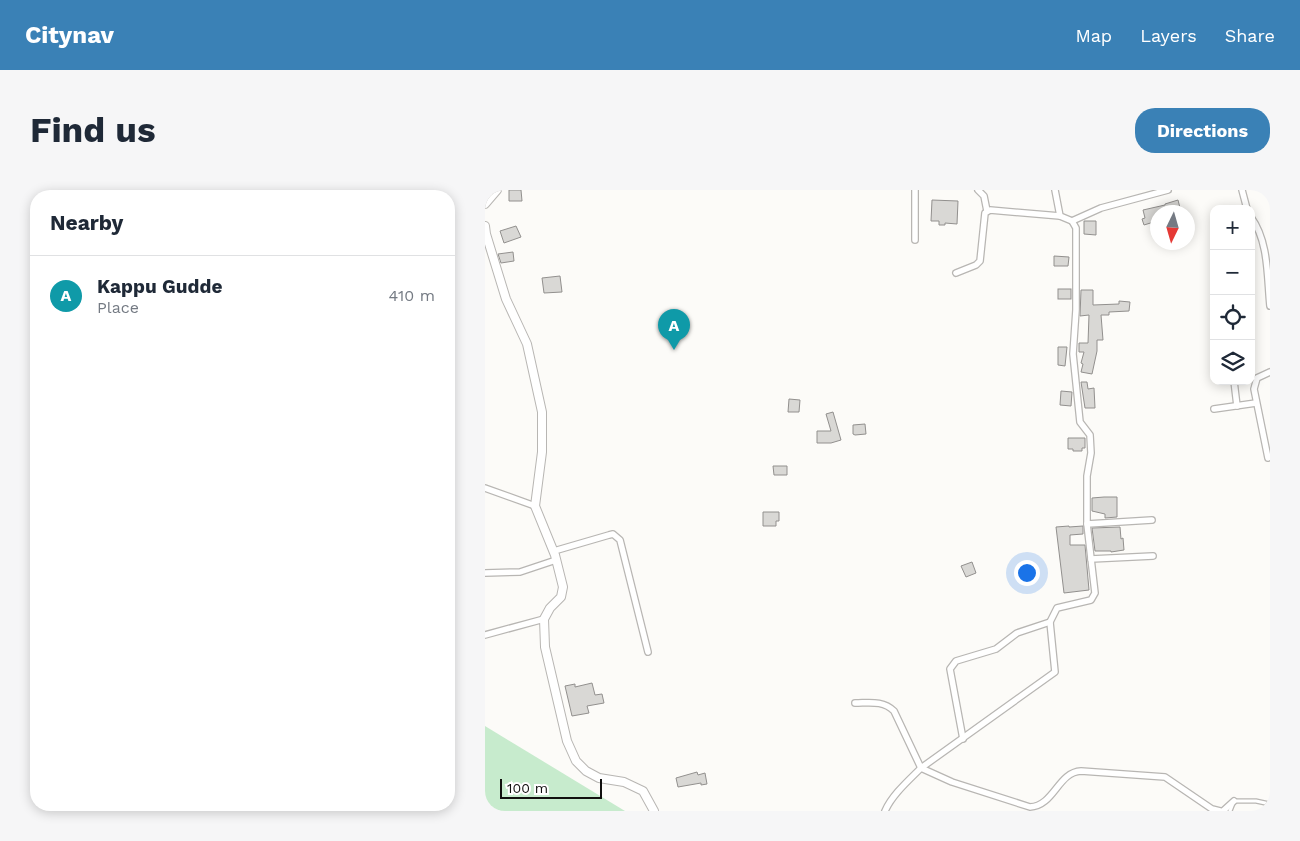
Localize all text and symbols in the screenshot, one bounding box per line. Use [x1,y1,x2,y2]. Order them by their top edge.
text: Citynav [25,21,114,49]
text: Map [1075,25,1112,46]
text: Layers [1140,25,1197,46]
text: Share [1225,25,1275,46]
button: Directions [1135,108,1270,153]
text: Find us [30,109,156,151]
north arrow [1150,205,1195,250]
map controls [1210,205,1255,385]
button: + [1210,205,1255,250]
text: Nearby [50,210,123,235]
button: − [1210,250,1255,295]
text: Kappu Gudde [97,275,222,298]
text: A [61,286,71,305]
text: 410 m [389,286,435,305]
button: locate [1210,295,1255,340]
text: Place [97,298,139,317]
pin: A [658,309,690,350]
button: layers [1210,340,1255,385]
your location [1014,560,1040,586]
scale bar [500,776,603,799]
text: 100 m [507,780,548,796]

